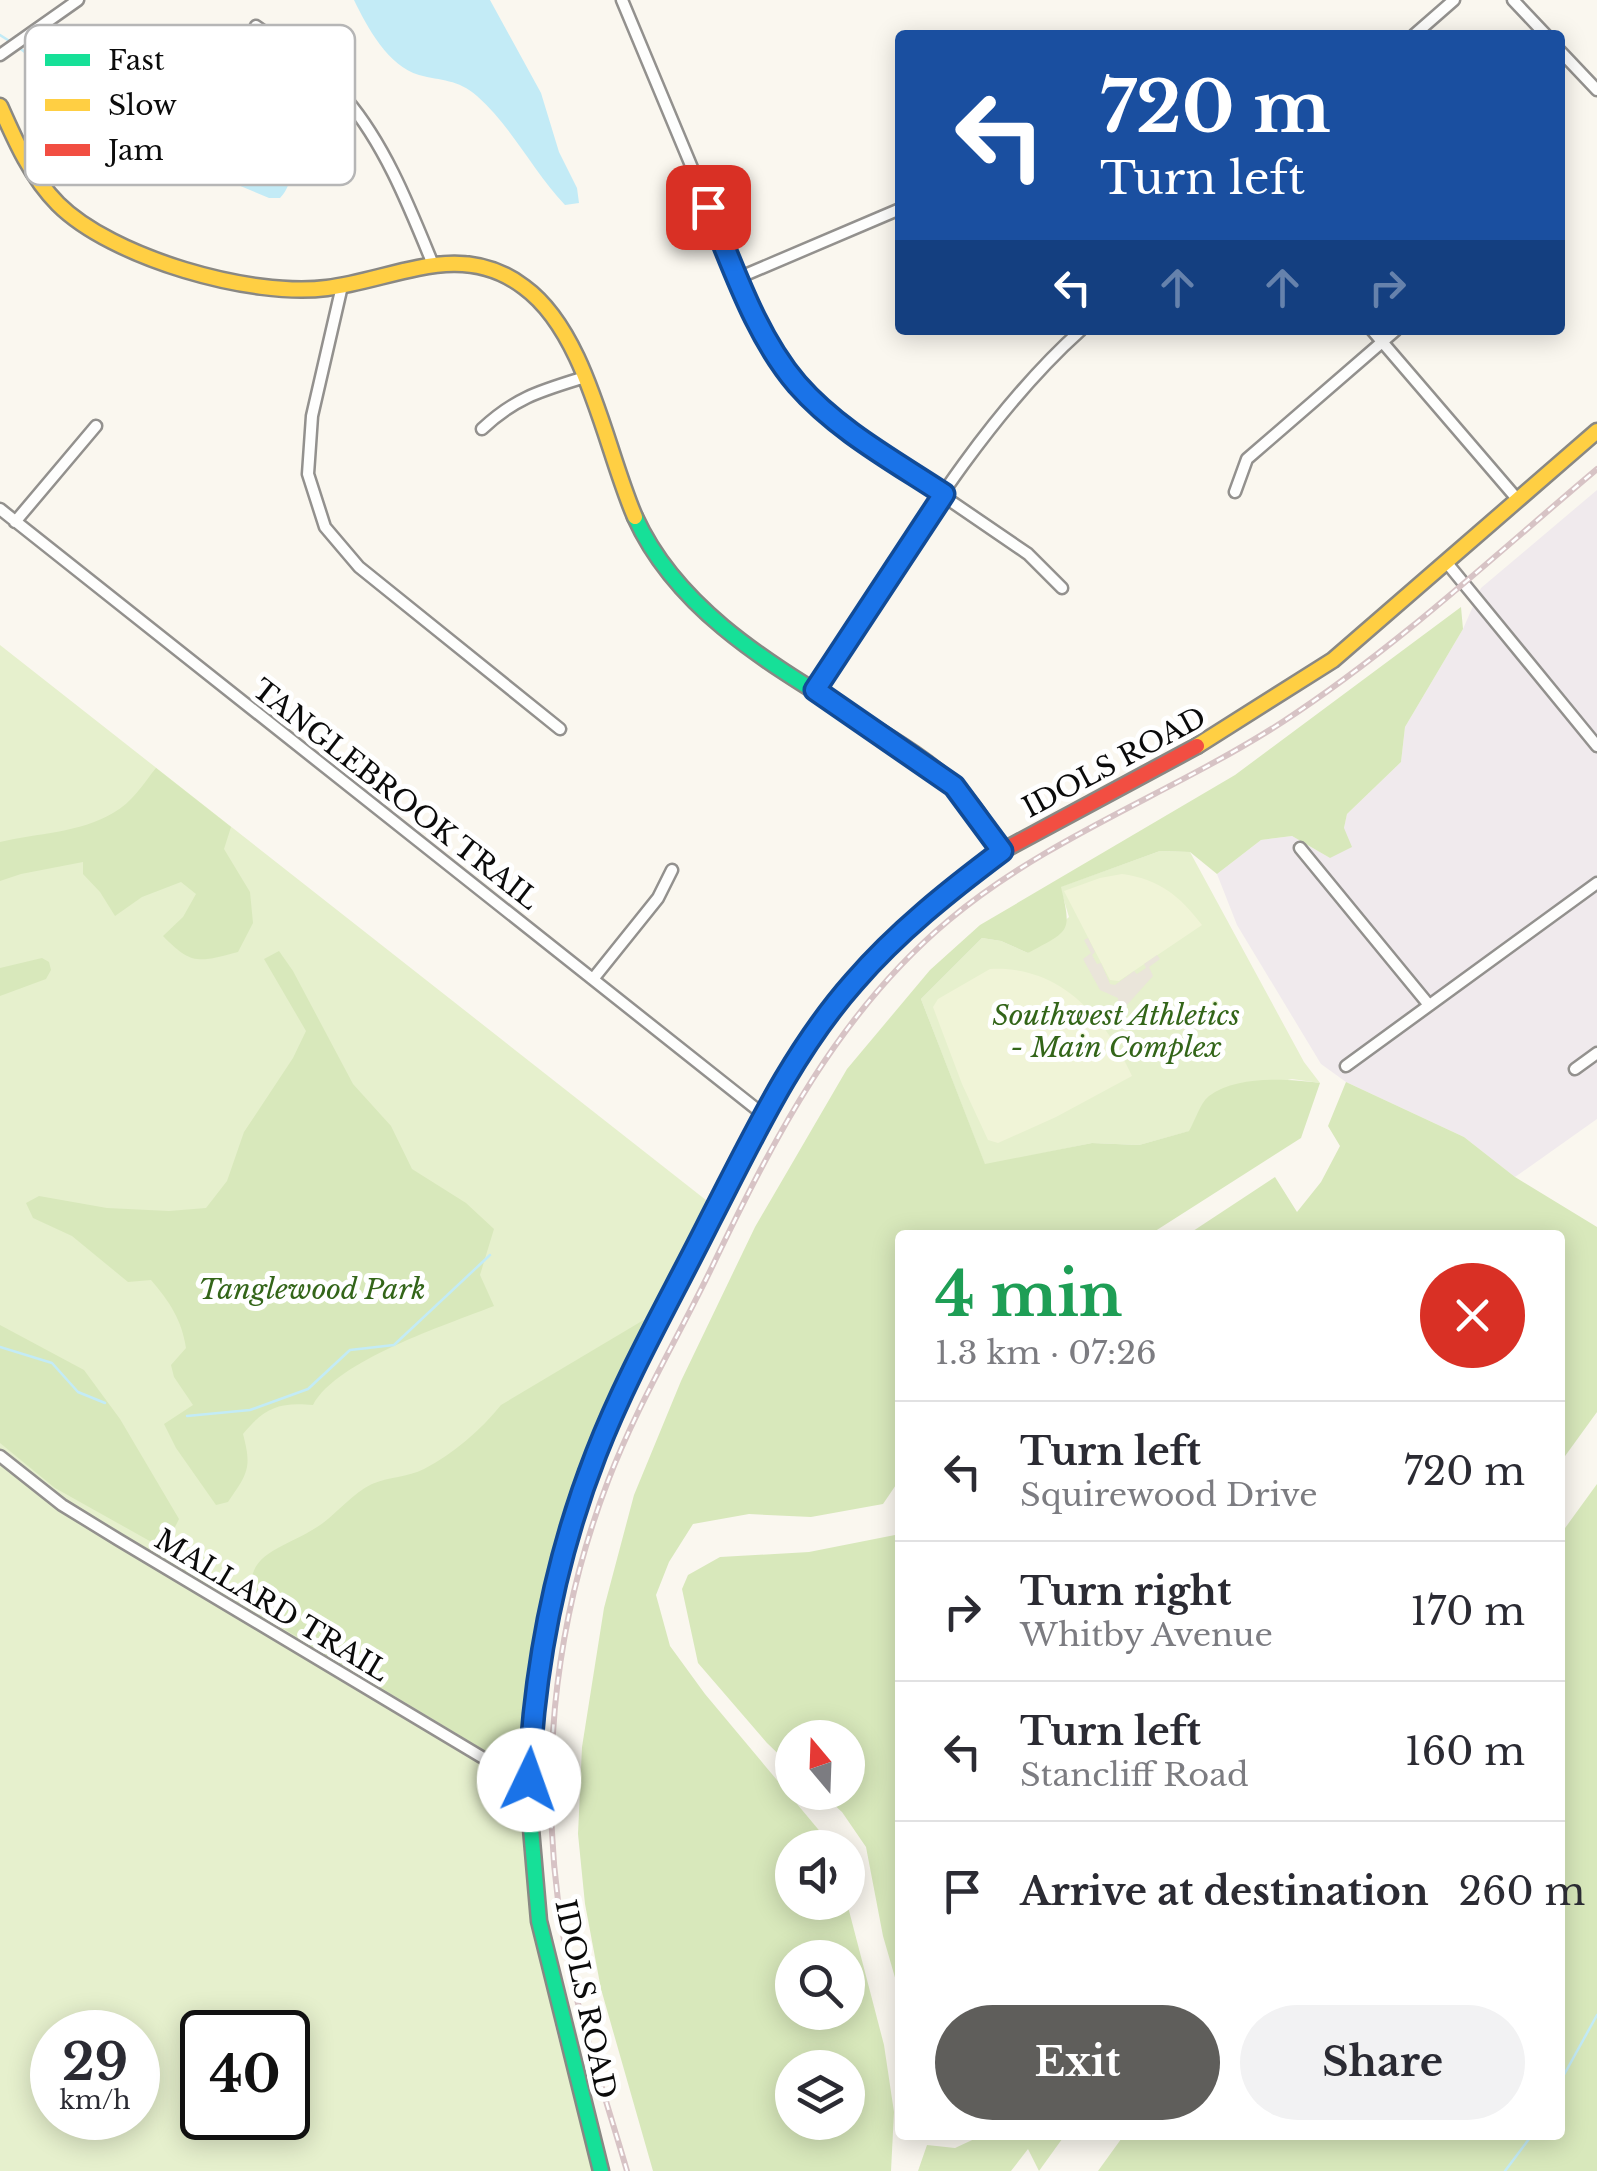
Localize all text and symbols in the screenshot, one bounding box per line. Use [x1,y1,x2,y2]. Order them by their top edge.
legend [25,25,355,185]
text: Fast [108,43,165,78]
text: 720 m [1100,64,1331,151]
icon: left [935,70,1065,200]
text: Slow [108,88,177,123]
text: Jam [104,133,164,168]
text: Turn left [1100,150,1305,206]
pin [666,165,751,250]
icon: arrive [681,180,736,235]
icon: left [1045,260,1100,315]
icon: ahead [1150,260,1205,315]
icon: ahead [1255,260,1310,315]
icon: right [1360,260,1415,315]
street label: TANGLEBROOK TRAIL [245,672,546,917]
street label: IDOLS ROAD [1017,699,1212,825]
park label: Southwest Athletics - Main Complex [992,998,1240,1065]
text: 4 min [935,1258,1122,1332]
button: close [1420,1263,1525,1368]
park label: Tanglewood Park [198,1272,426,1307]
text: 1.3 km · 07:26 [935,1333,1157,1373]
text: Turn left [1020,1428,1201,1475]
icon: left [935,1444,990,1499]
text: 720 m [1404,1448,1525,1495]
text: Squirewood Drive [1020,1475,1318,1515]
street label: MALLARD TRAIL [148,1522,395,1689]
text: Turn right [1020,1568,1231,1615]
icon: right [935,1584,990,1639]
text: 170 m [1410,1588,1525,1635]
text: Whitby Avenue [1020,1615,1273,1655]
text: Turn left [1020,1708,1201,1755]
north arrow [775,1720,865,1810]
map controls [775,1720,865,2140]
icon: left [935,1724,990,1779]
position arrow [477,1728,581,1832]
text: 160 m [1405,1728,1525,1775]
text: Stancliff Road [1020,1755,1248,1795]
button: sound [775,1830,865,1920]
icon: arrive [935,1864,990,1919]
text: Arrive at destination [1020,1868,1429,1915]
text: 260 m [1459,1868,1585,1915]
street label: IDOLS ROAD [547,1896,624,2102]
button: search [775,1940,865,2030]
button: Exit [935,2005,1220,2120]
button: Share [1240,2005,1525,2120]
speed limit sign: 40 [180,2010,310,2140]
text: 29 [62,2031,128,2094]
button: layers [775,2050,865,2140]
text: km/h [60,2085,130,2116]

